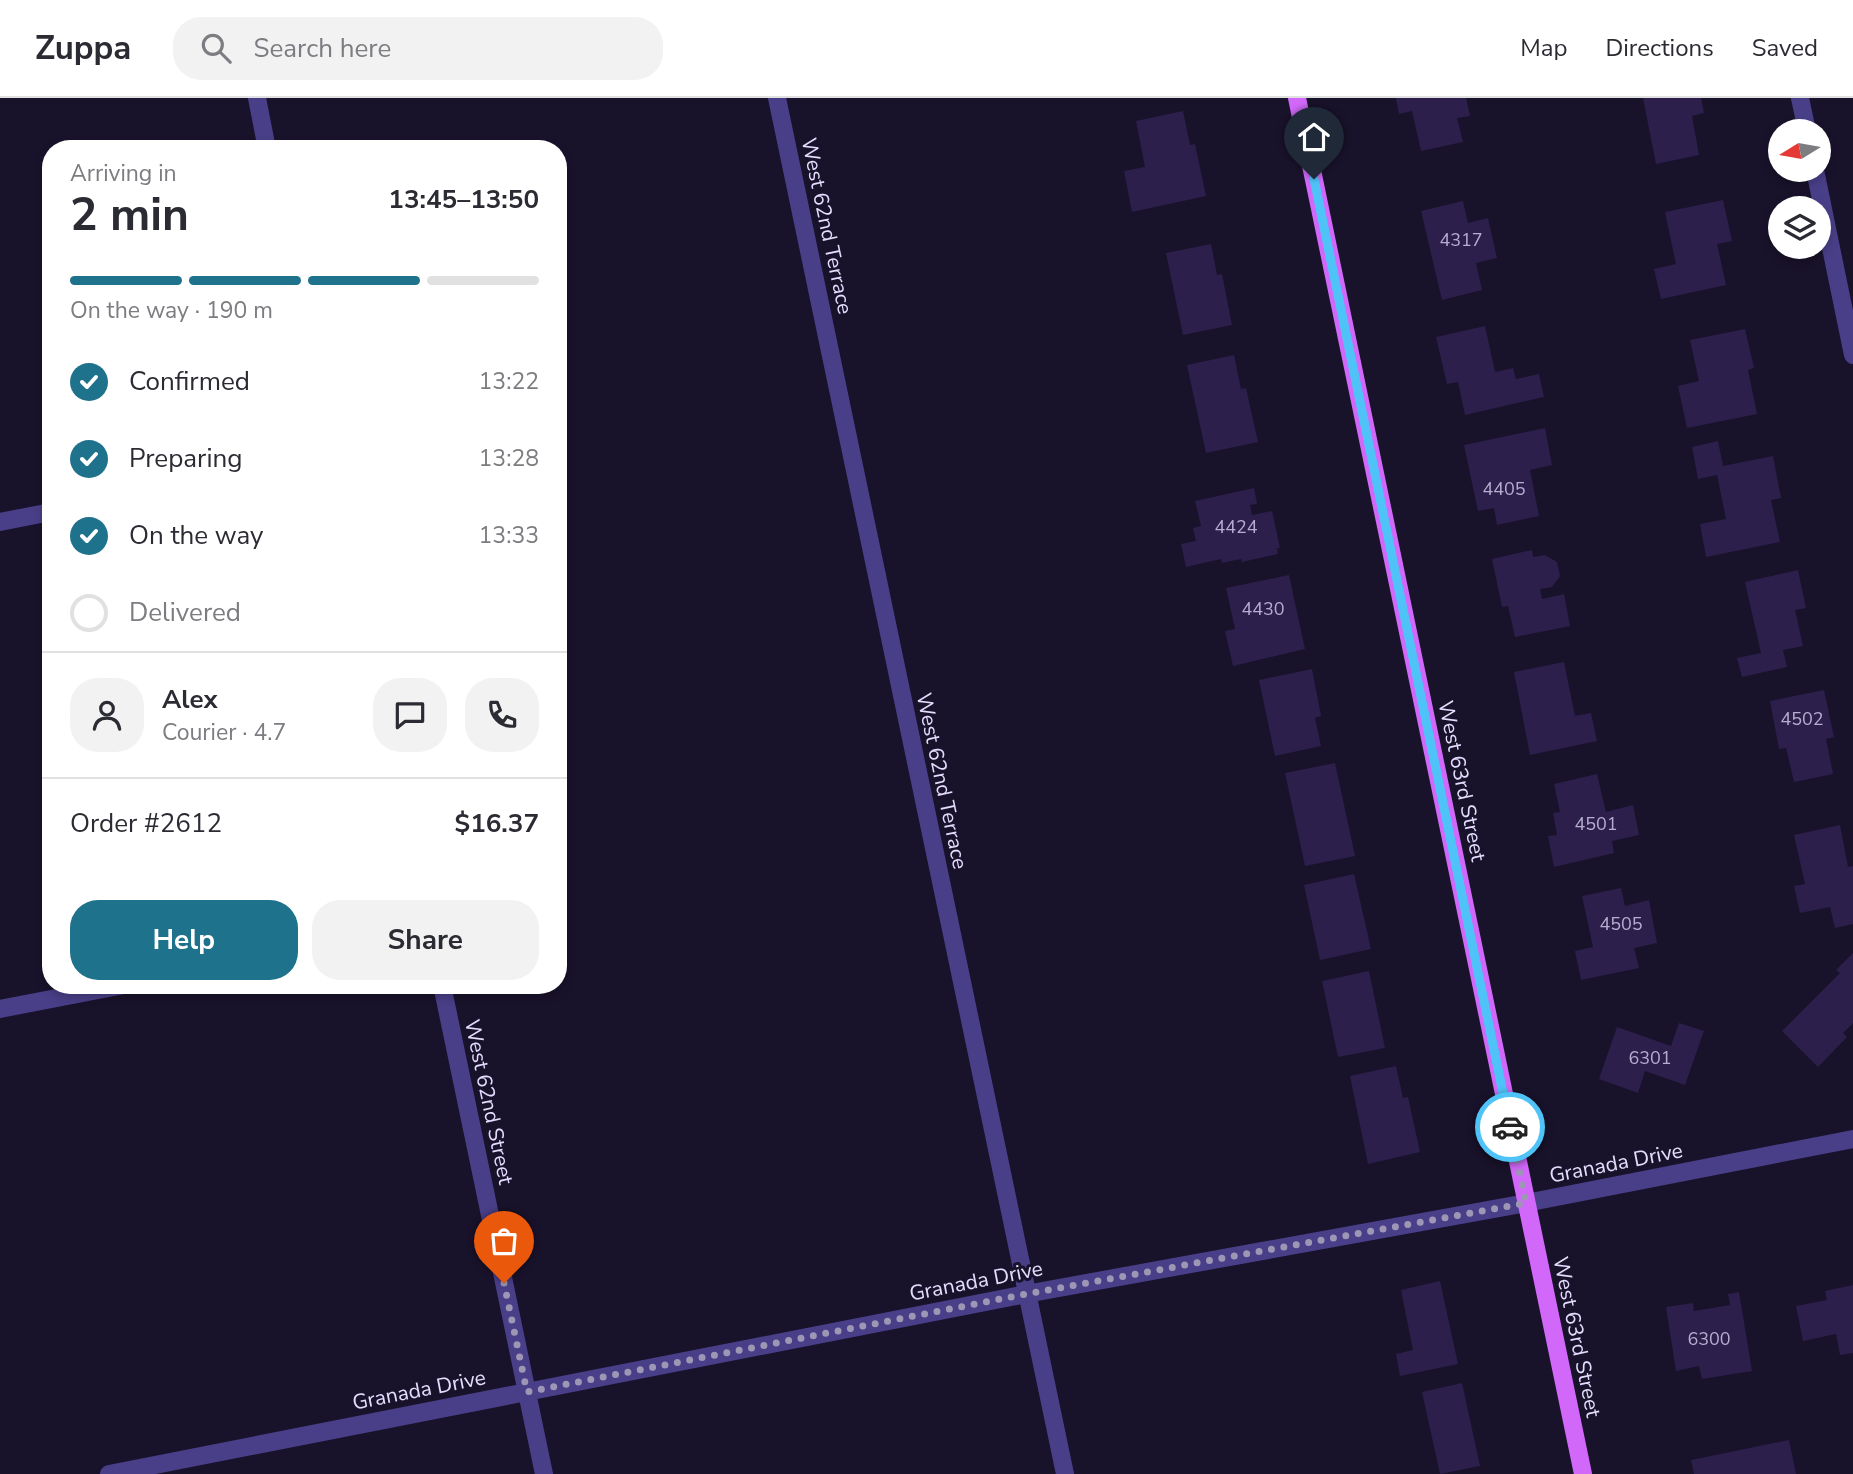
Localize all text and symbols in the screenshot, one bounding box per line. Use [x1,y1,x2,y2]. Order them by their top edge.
search box [173,17,663,80]
text: Zuppa [35,26,131,71]
icon: search [197,29,235,67]
text: Search here [253,31,391,66]
text: Map [1520,32,1567,64]
text: Directions [1605,32,1714,64]
text: Saved [1752,32,1818,64]
pin [1284,107,1344,179]
icon: home [1295,118,1333,156]
north arrow [1768,119,1830,182]
map controls [1768,119,1831,259]
street label: West 62nd Terrace [795,135,859,317]
text: Arriving in [70,158,177,189]
text: 13:45–13:50 [388,182,539,217]
text: 2 min [70,183,189,246]
button: layers [1768,196,1831,259]
house number: 4317 [1439,228,1483,252]
text: On the way · 190 m [70,295,273,326]
icon: check [70,363,108,401]
text: Confirmed [129,364,250,399]
text: 13:22 [479,366,539,397]
icon: check [70,440,108,478]
text: Preparing [129,441,242,476]
text: 13:28 [479,443,539,474]
house number: 4405 [1482,477,1526,501]
house number: 4424 [1214,515,1258,539]
icon: check [70,517,108,555]
text: On the way [129,518,263,553]
text: 13:33 [479,520,539,551]
text: Delivered [129,595,241,630]
house number: 4430 [1241,597,1285,621]
button: person [70,678,144,752]
button: chat [373,678,447,752]
button: phone [465,678,539,752]
text: Alex [162,682,218,717]
street label: West 62nd Terrace [910,690,974,872]
street label: West 63rd Street [1431,698,1493,864]
house number: 4502 [1780,707,1824,731]
text: Courier · 4.7 [162,717,286,748]
text: Order #2612 [70,806,222,841]
text: $16.37 [455,806,539,841]
house number: 4501 [1574,812,1618,836]
button: Help [70,900,298,980]
button: Share [312,900,539,980]
house number: 4505 [1599,912,1643,936]
street label: West 62nd Street [458,1017,520,1188]
house number: 6301 [1628,1046,1672,1070]
courier [1475,1092,1545,1162]
icon: car [1491,1108,1529,1146]
street label: Granada Drive [1547,1136,1685,1190]
pin [474,1211,534,1283]
icon: bag [485,1222,523,1260]
street label: Granada Drive [907,1254,1045,1308]
street label: West 63rd Street [1546,1254,1608,1420]
house number: 6300 [1687,1327,1731,1351]
street label: Granada Drive [350,1363,488,1417]

